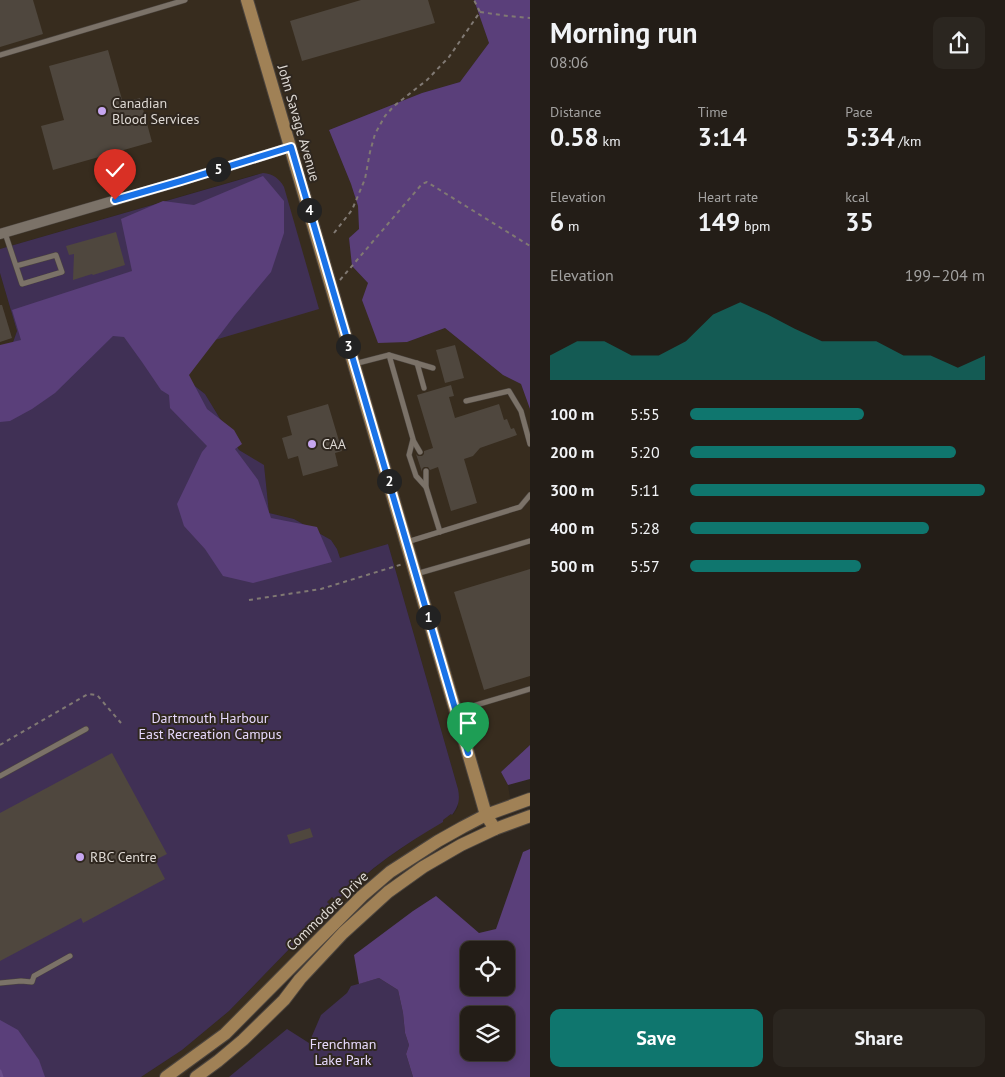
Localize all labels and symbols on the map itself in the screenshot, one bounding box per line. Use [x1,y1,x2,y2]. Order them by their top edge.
street label: John Savage Avenue [273,62,324,183]
place label: Canadian Blood Services [112,94,199,128]
marker: Canadian Blood Services [96,105,108,117]
pin [94,149,136,200]
pin: 5 [206,156,230,182]
pin: 4 [296,198,322,222]
pin: 3 [336,334,360,358]
place label: CAA [322,435,347,453]
marker: CAA [306,438,318,450]
pin: 2 [376,468,402,494]
pin: 1 [416,604,440,630]
pin [447,702,489,753]
park label: Dartmouth Harbour East Recreation Campus [138,709,282,743]
place label: RBC Centre [90,848,157,866]
marker: RBC Centre [74,851,86,863]
street label: Commodore Drive [282,867,372,955]
park label: Frenchman Lake Park [310,1035,376,1069]

